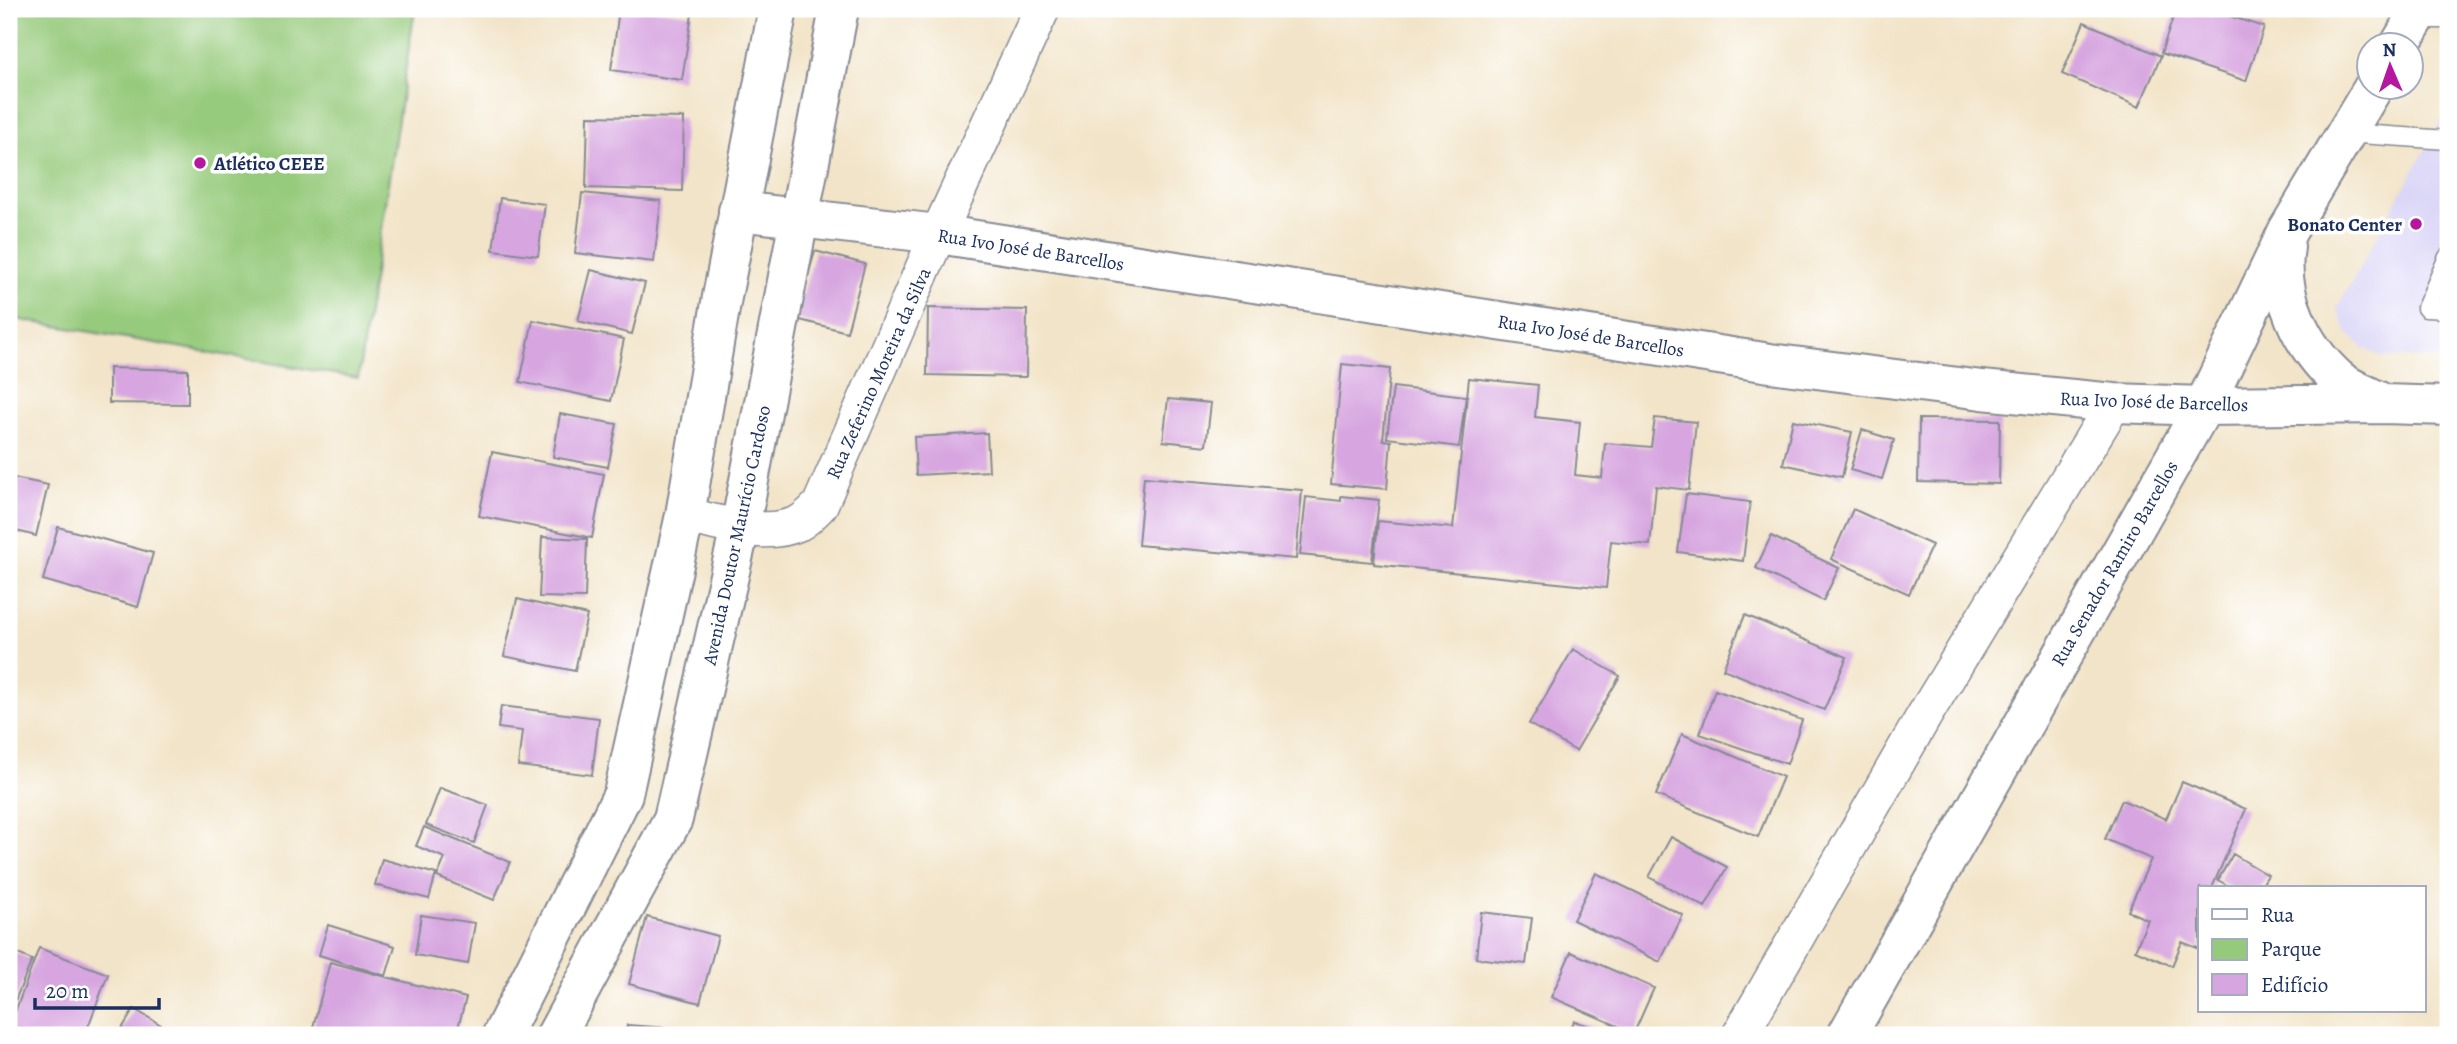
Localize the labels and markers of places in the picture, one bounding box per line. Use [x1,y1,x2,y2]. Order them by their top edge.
place label: Atlético CEEE [213,151,325,177]
marker: Atlético CEEE [192,155,208,171]
place label: Bonato Center [2287,212,2402,238]
marker: Bonato Center [2408,216,2424,232]

